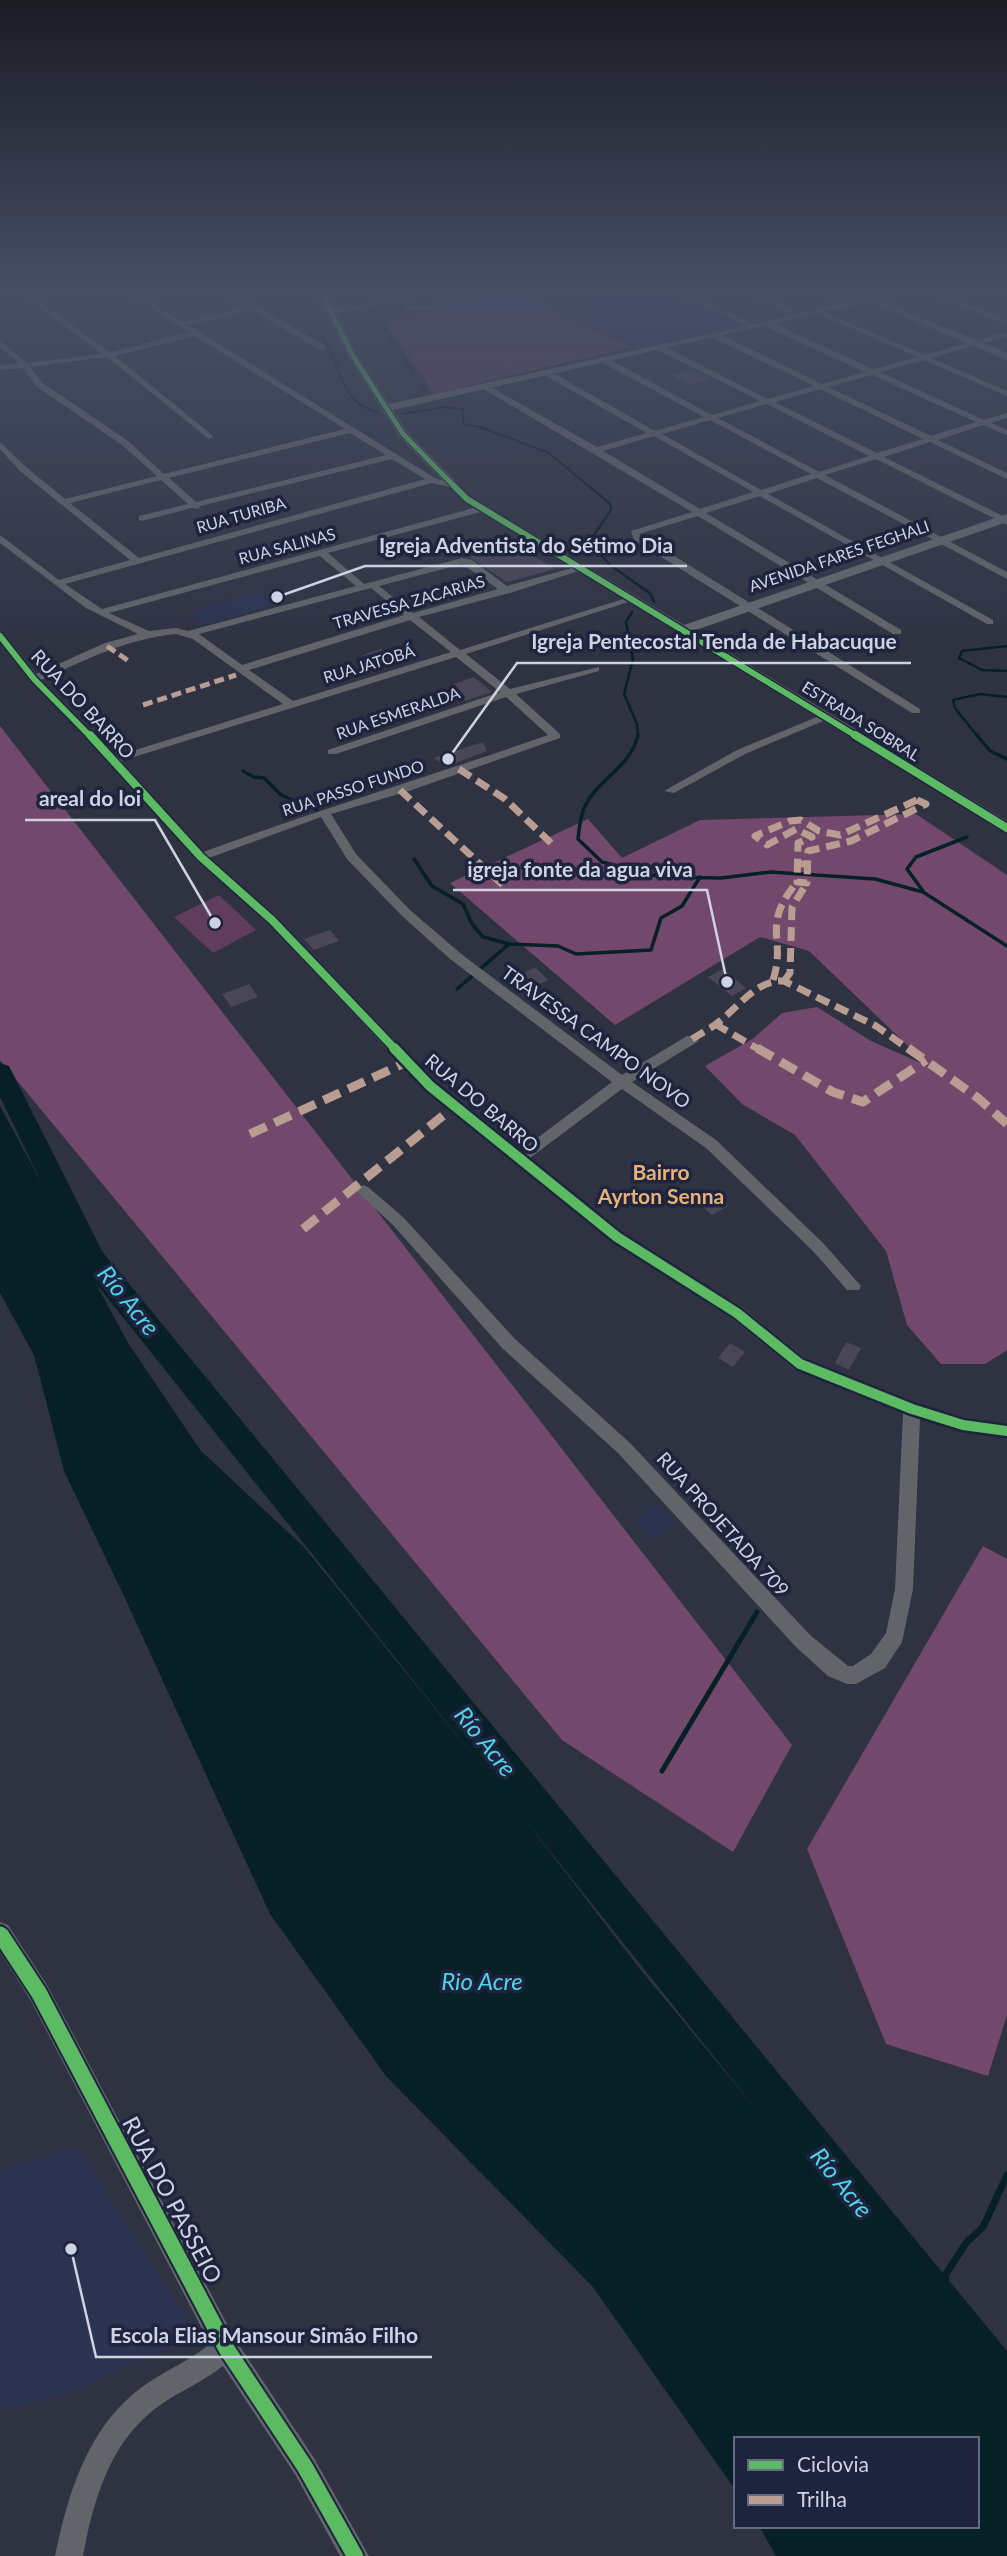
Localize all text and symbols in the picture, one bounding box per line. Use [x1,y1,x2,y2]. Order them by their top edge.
street label: RUA TURIBA [194,493,288,536]
street label: AVENIDA FARES FEGHALI [746,516,931,595]
street label: RUA SALINAS [236,523,337,568]
callout: Igreja Adventista do Sétimo Dia [365,524,687,566]
text: Igreja Adventista do Sétimo Dia [379,532,673,557]
street label: TRAVESSA ZACARIAS [331,571,487,632]
callout: Igreja Pentecostal Tenda de Habacuque [517,621,911,663]
text: Igreja Pentecostal Tenda de Habacuque [531,628,897,653]
street label: RUA JATOBÁ [321,641,417,686]
street label: RUA DO BARRO [27,644,140,763]
street label: ESTRADA SOBRAL [799,677,924,765]
street label: RUA ESMERALDA [333,682,462,743]
street label: RUA PASSO FUNDO [280,756,426,819]
callout: areal do loi [25,778,155,820]
text: areal do loi [39,785,141,810]
callout: igreja fonte da agua viva [453,848,707,890]
text: igreja fonte da agua viva [467,856,693,881]
street label: TRAVESSA CAMPO NOVO [497,960,695,1113]
street label: RUA DO BARRO [421,1049,544,1157]
district label: Bairro Ayrton Senna [597,1159,724,1208]
water label: Río Acre [92,1259,166,1341]
street label: RUA PROJETADA 709 [653,1447,794,1601]
water label: Río Acre [449,1700,523,1782]
water label: Rio Acre [441,1966,523,1995]
street label: RUA DO PASSEIO [117,2111,229,2288]
water label: Río Acre [805,2141,879,2223]
callout: Escola Elias Mansour Simão Filho [96,2315,432,2357]
text: Escola Elias Mansour Simão Filho [110,2322,418,2347]
legend [734,2437,979,2528]
text: Ciclovia [797,2451,869,2476]
text: Trilha [797,2486,847,2511]

